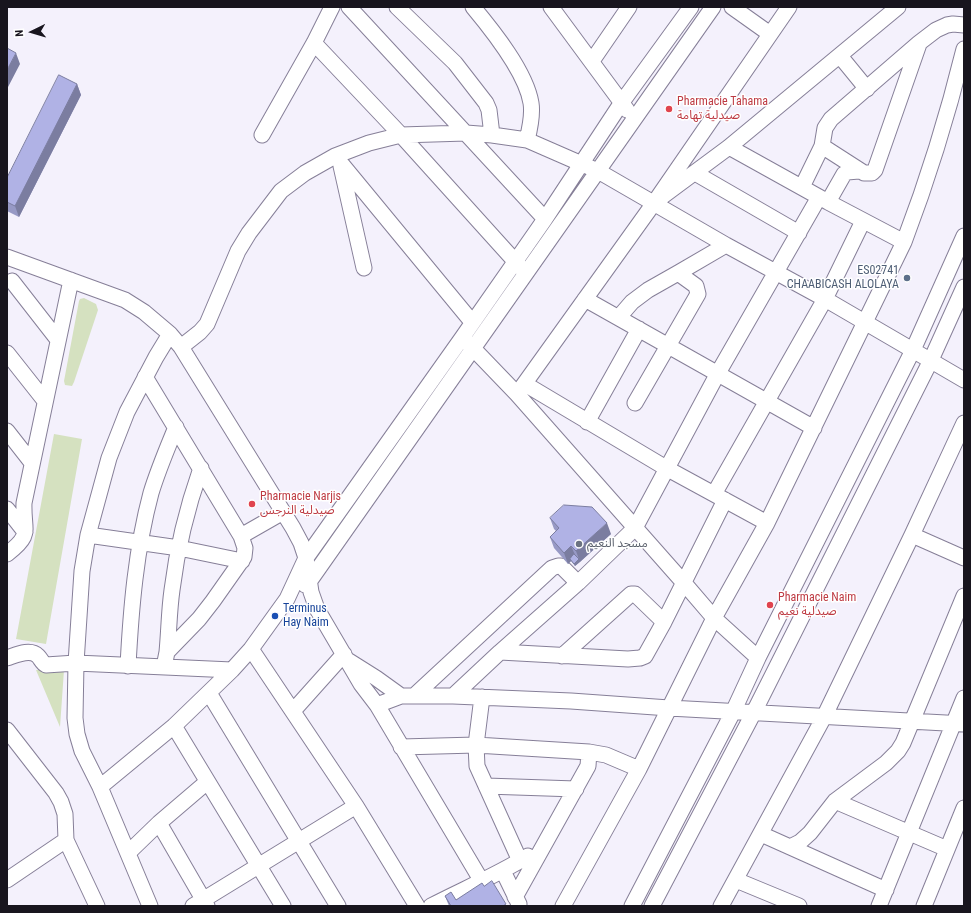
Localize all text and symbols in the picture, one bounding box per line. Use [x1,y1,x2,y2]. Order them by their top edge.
north arrow [12,12,52,52]
text: N [13,29,26,37]
place label: Pharmacie Tahama صيدلية تهامة [677,95,768,123]
marker: Pharmacie Tahama صيدلية تهامة [664,104,674,114]
place label: ES02741 CHAABICASH ALOLAYA [787,264,899,292]
marker: ES02741 CHAABICASH ALOLAYA [902,273,912,283]
place label: Pharmacie Narjis صيدلية النرجس [260,490,341,518]
marker: Pharmacie Narjis صيدلية النرجس [247,499,257,509]
place label: مسجد النعيم [587,537,648,551]
marker: مسجد النعيم [574,539,584,549]
place label: Pharmacie Naim صيدلية نعيم [778,591,856,619]
marker: Pharmacie Naim صيدلية نعيم [765,600,775,610]
place label: Terminus Hay Naim [283,602,329,630]
marker: Terminus Hay Naim [270,611,280,621]

